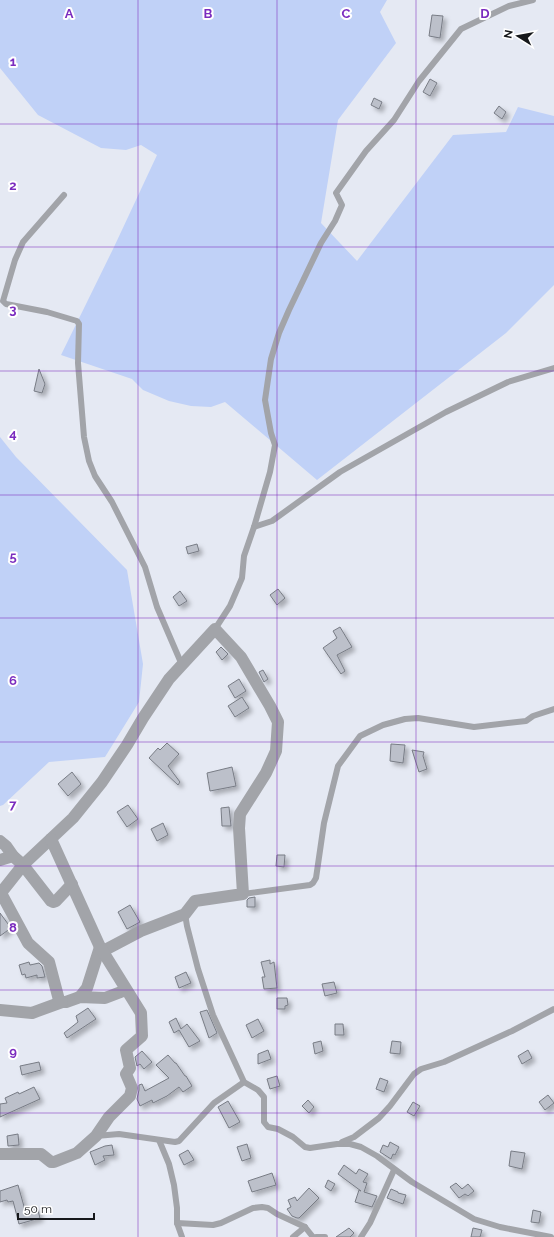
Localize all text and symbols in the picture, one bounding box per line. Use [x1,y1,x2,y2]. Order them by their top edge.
text: A [65,6,74,21]
text: B [204,6,213,21]
text: C [342,6,351,21]
text: D [480,6,490,21]
north arrow [498,16,538,56]
text: N [501,29,516,40]
text: 1 [10,54,17,69]
text: 2 [9,178,17,193]
text: 3 [9,302,17,317]
text: 4 [9,426,17,441]
text: 5 [9,549,17,564]
text: 6 [9,673,17,688]
text: 7 [9,797,17,812]
text: 8 [9,920,17,935]
text: 9 [9,1044,17,1059]
scale bar [18,1195,94,1221]
text: 50 m [24,1202,52,1216]

